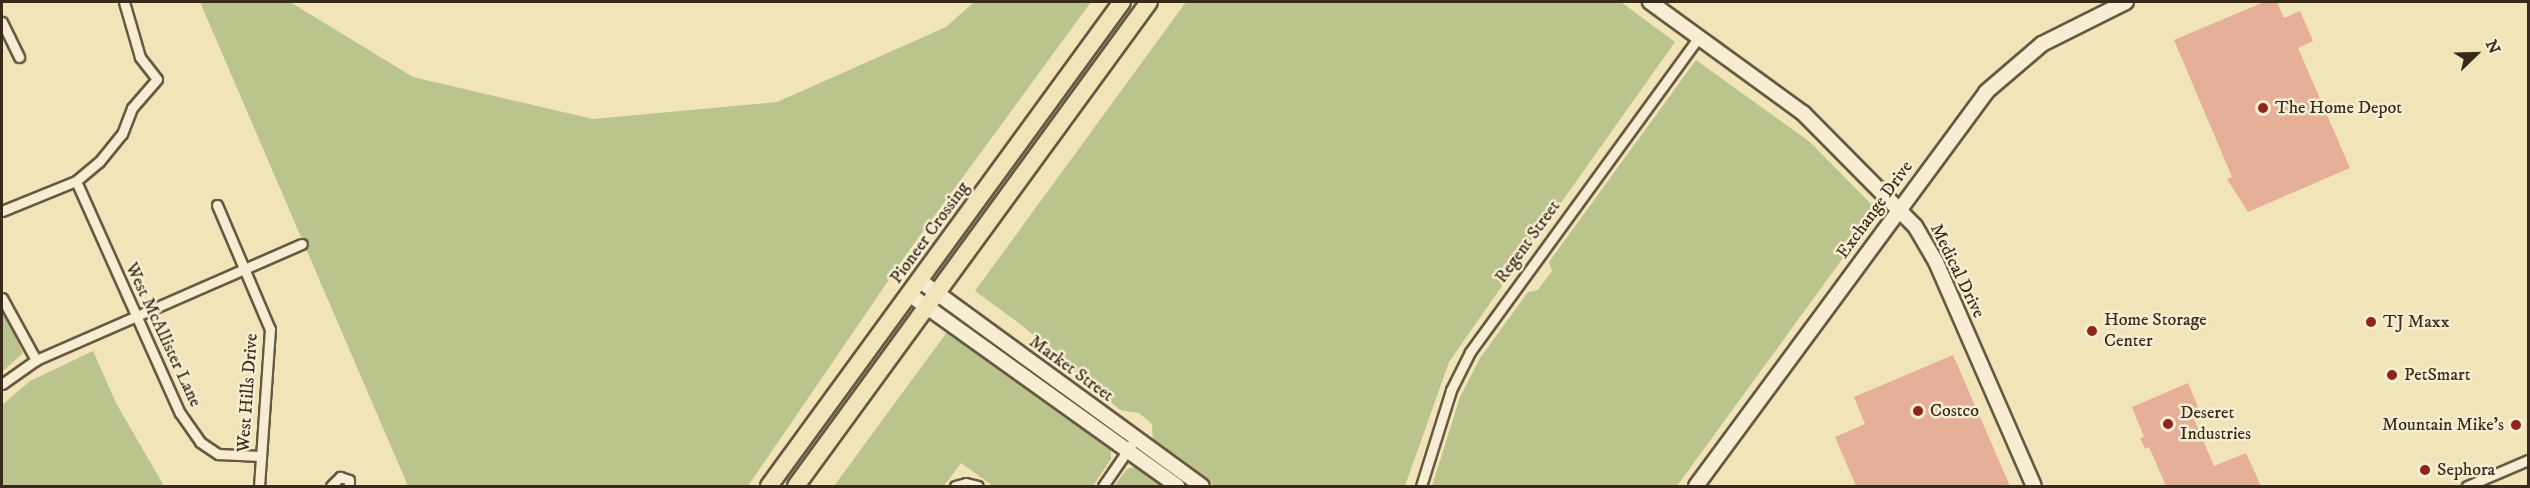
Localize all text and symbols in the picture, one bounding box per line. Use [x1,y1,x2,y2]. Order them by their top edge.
north arrow [2446,24,2506,84]
text: N [2481,37,2504,57]
place label: The Home Depot [2275,97,2402,119]
marker: The Home Depot [2256,101,2270,115]
street label: Exchange Drive [1832,157,1918,263]
street label: Pioneer Crossing [886,178,974,288]
street label: Regent Street [1491,196,1565,288]
street label: Medical Drive [1925,220,1989,322]
street label: West McAllister Lane [120,259,206,411]
place label: Home Storage Center [2104,310,2207,352]
place label: TJ Maxx [2383,311,2450,333]
marker: TJ Maxx [2364,315,2378,329]
marker: Home Storage Center [2085,324,2099,338]
street label: Market Street [1025,331,1117,407]
street label: West Hills Drive [233,333,263,453]
place label: PetSmart [2404,364,2470,386]
marker: PetSmart [2385,368,2399,382]
place label: Costco [1930,400,1979,422]
place label: Deseret Industries [2180,403,2251,446]
marker: Costco [1911,404,1925,418]
place label: Mountain Mike's [2382,414,2504,436]
marker: Deseret Industries [2161,417,2175,431]
marker: Mountain Mike's [2509,418,2523,432]
place label: Sephora [2437,459,2495,481]
marker: Sephora [2418,463,2432,477]

